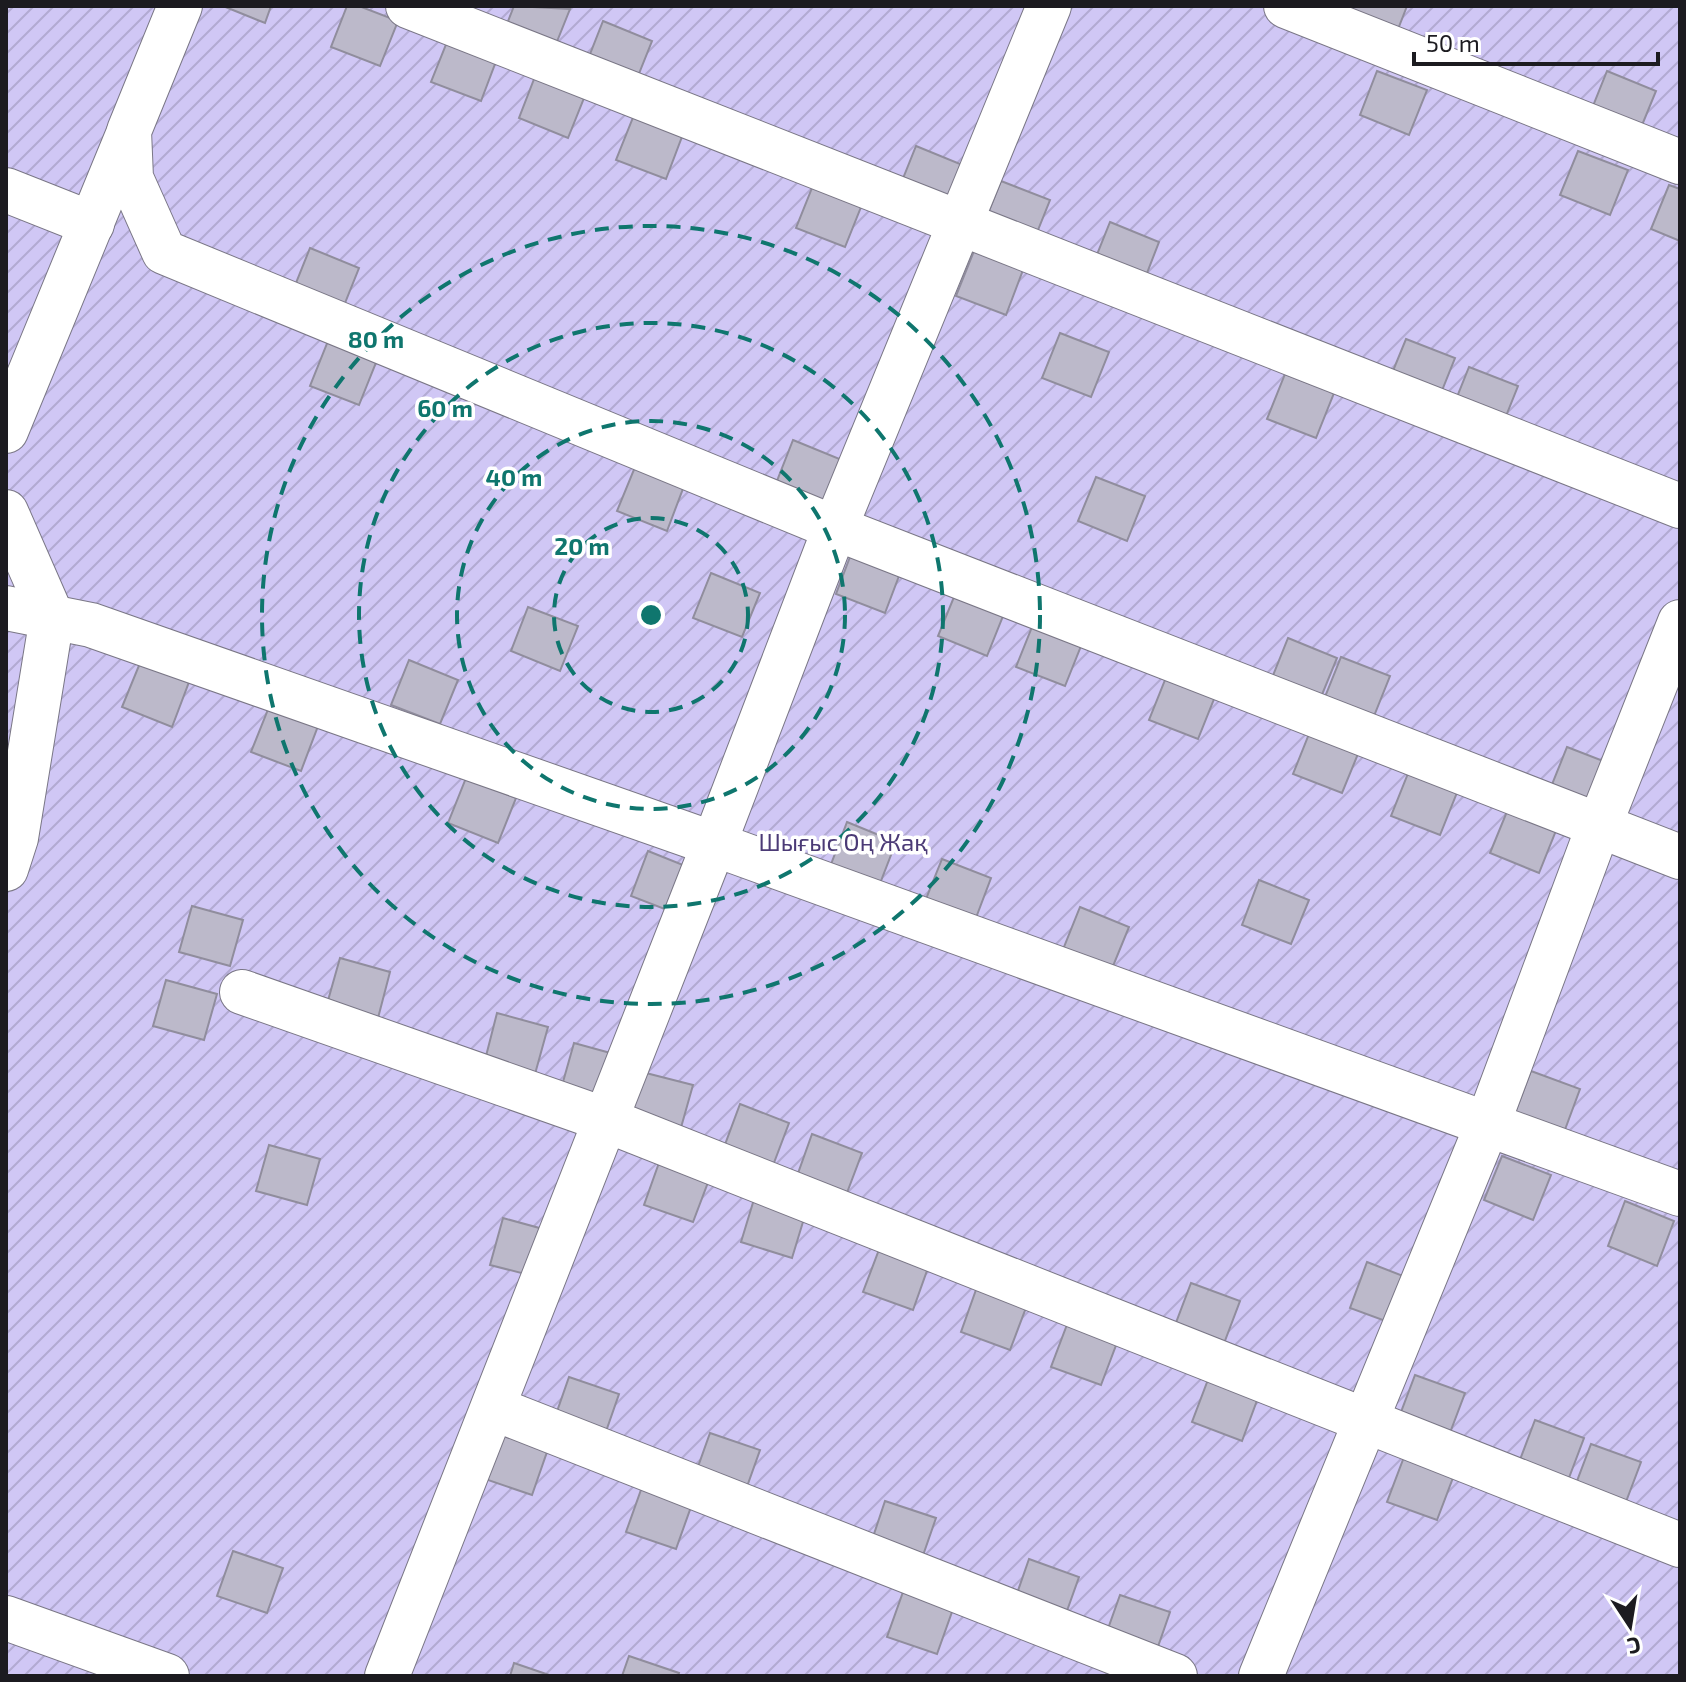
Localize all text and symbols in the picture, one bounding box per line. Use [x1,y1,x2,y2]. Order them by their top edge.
scale bar [1414,16,1658,66]
text: 50 m [1426,28,1480,57]
text: 80 m [348,324,404,353]
text: 60 m [417,393,473,422]
text: 40 m [486,462,542,491]
text: 20 m [554,531,610,560]
centre of rings [637,601,665,629]
park label: Шығыс Оң Жақ [758,827,928,856]
north arrow [1590,1586,1670,1666]
text: С [1625,1632,1643,1661]

